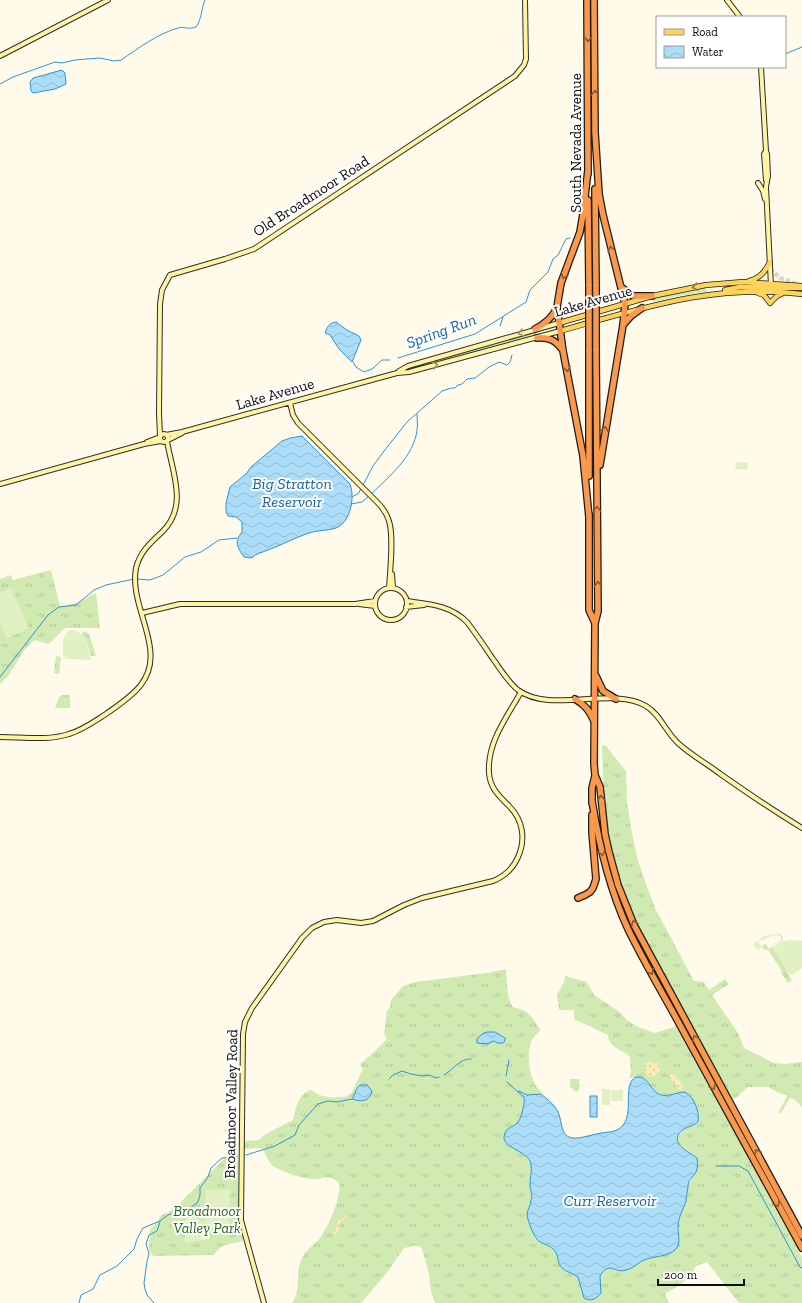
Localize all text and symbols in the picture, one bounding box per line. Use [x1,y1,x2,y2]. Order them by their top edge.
legend [656,16,786,68]
text: Road [692,25,718,39]
one-way arrow [584,36,592,42]
text: Water [692,45,724,59]
street label: South Nevada Avenue [567,73,585,213]
one-way arrow [591,90,599,96]
street label: Old Broadmoor Road [249,151,373,240]
one-way arrow [608,246,616,252]
one-way arrow [561,272,569,279]
street label: Lake Avenue [552,281,634,321]
one-way arrow [692,282,698,291]
water label: Spring Run [404,310,478,352]
one-way arrow [518,328,525,337]
one-way arrow [431,361,438,370]
one-way arrow [562,366,570,372]
street label: Lake Avenue [234,374,316,414]
one-way arrow [600,426,609,432]
water label: Big Stratton Reservoir [252,474,332,511]
one-way arrow [593,506,601,512]
one-way arrow [594,581,602,587]
one-way arrow [596,795,605,801]
one-way arrow [597,849,606,856]
one-way arrow [630,920,638,927]
one-way arrow [647,968,654,975]
street label: Broadmoor Valley Road [221,1028,241,1179]
one-way arrow [692,1035,700,1042]
one-way arrow [708,1082,716,1090]
one-way arrow [754,1149,761,1156]
water label: Curr Reservoir [563,1191,657,1210]
one-way arrow [773,1200,780,1207]
park label: Broadmoor Valley Park [173,1202,242,1237]
scale bar [658,1261,744,1287]
text: 200 m [664,1268,698,1282]

